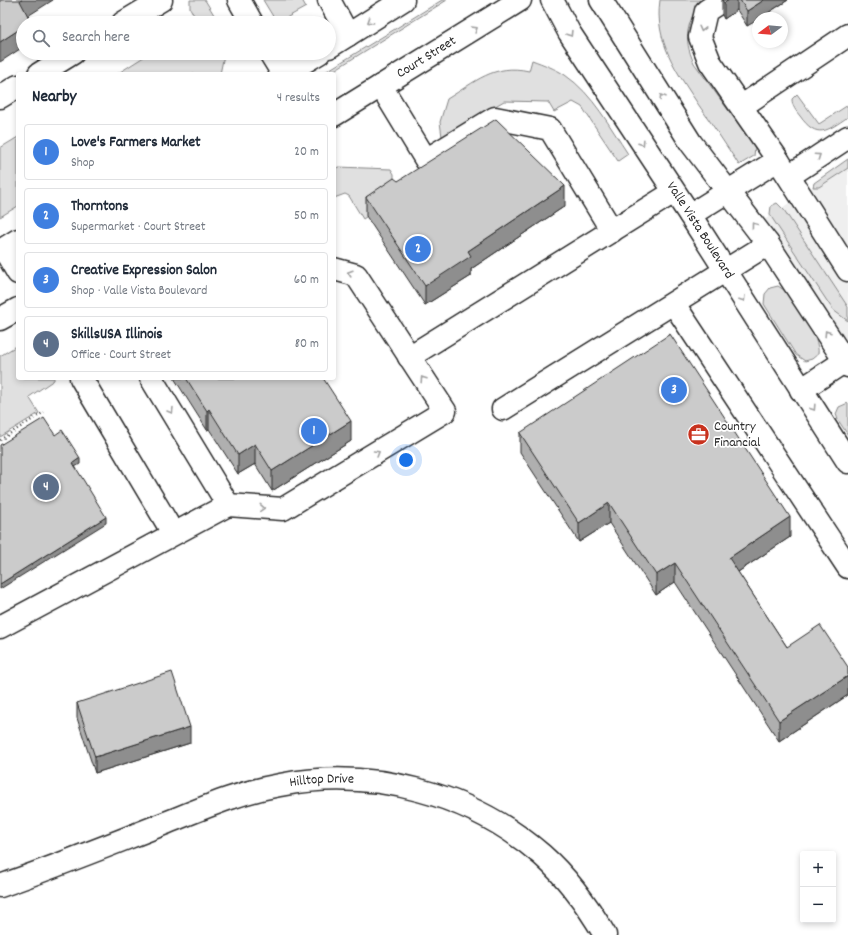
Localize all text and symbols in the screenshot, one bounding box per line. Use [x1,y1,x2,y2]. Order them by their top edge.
north arrow [752,12,788,48]
search box [16,16,336,60]
one-way arrow [367,16,374,24]
one-way arrow [471,26,478,34]
one-way arrow [698,26,707,33]
icon: search [30,27,52,49]
text: Search here [62,27,130,49]
one-way arrow [566,30,573,37]
street label: Court Street [393,32,460,84]
text: Nearby [32,86,76,110]
text: 4 results [277,89,320,108]
one-way arrow [659,94,667,101]
text: Love's Farmers Market [71,132,201,154]
one-way arrow [637,139,645,146]
text: 1 [45,143,47,162]
text: 20 m [294,143,319,162]
text: Shop [71,154,94,173]
one-way arrow [814,154,821,161]
street label: Valle Vista Boulevard [661,178,739,283]
text: Thorntons [71,196,129,218]
text: 2 [43,207,49,226]
text: 50 m [294,207,319,226]
text: Supermarket · Court Street [71,218,206,237]
one-way arrow [752,223,759,230]
pin: 2 [405,234,431,264]
text: Creative Expression Salon [71,260,217,282]
one-way arrow [347,269,354,278]
text: 3 [43,271,49,290]
text: 60 m [294,271,319,290]
text: Shop · Valle Vista Boulevard [71,282,207,301]
one-way arrow [738,295,746,302]
text: SkillsUSA Illinois [71,324,163,346]
one-way arrow [824,330,831,337]
text: 4 [43,335,49,354]
text: 80 m [295,335,319,354]
text: Office · Court Street [71,346,171,365]
pin: 3 [661,375,687,405]
one-way arrow [421,376,428,383]
one-way arrow [808,404,815,411]
one-way arrow [167,407,174,414]
pin: 1 [301,416,327,446]
place label: Country Financial [714,417,761,453]
office icon: Country Financial [686,422,712,448]
your location [396,450,416,470]
one-way arrow [373,451,380,458]
pin: 4 [33,472,59,502]
one-way arrow [259,503,265,512]
street label: Hilltop Drive [288,769,354,793]
map controls [800,851,836,923]
button: + [800,851,836,887]
button: − [800,887,836,923]

